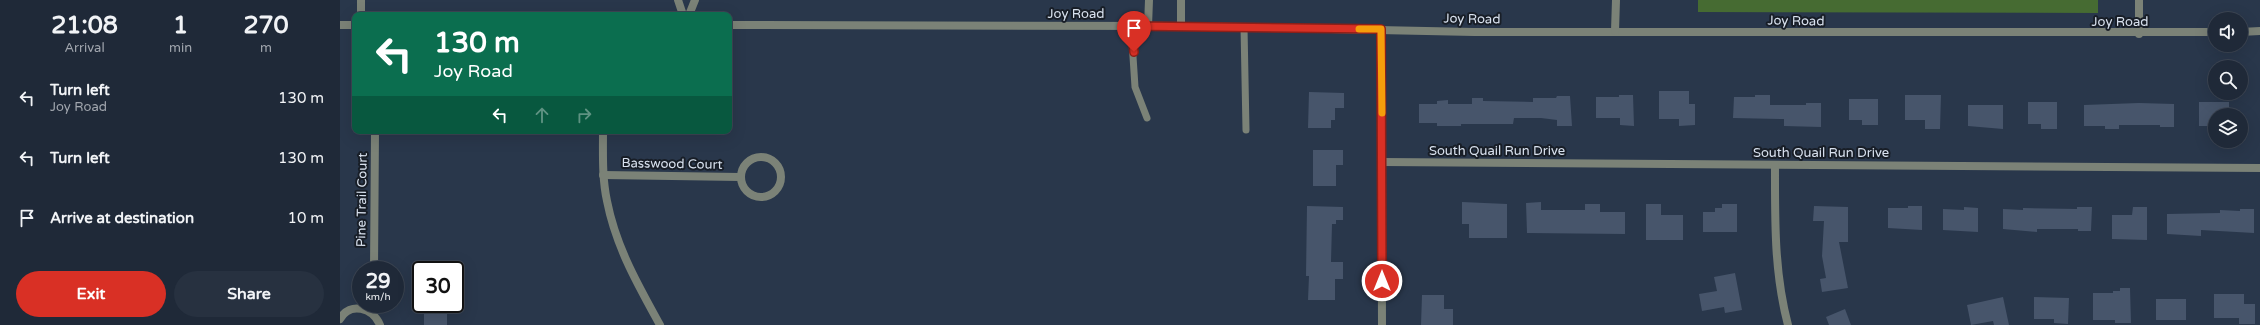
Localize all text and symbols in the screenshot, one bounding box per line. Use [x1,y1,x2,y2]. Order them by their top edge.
street label: Joy Road [1048,6,1104,22]
text: 21:08 [51,11,118,40]
text: 1 [173,11,188,40]
text: 270 [243,11,289,40]
pin [1117,11,1151,52]
street label: Joy Road [1443,11,1501,27]
map controls [2208,12,2248,148]
button: sound [2208,12,2248,52]
street label: Joy Road [1767,13,1825,29]
street label: Joy Road [2092,14,2148,30]
icon: arrive [1123,17,1145,39]
text: 130 m [434,26,520,60]
icon: left [368,28,420,80]
text: Arrival [64,40,105,56]
text: min [169,40,192,56]
text: m [260,40,272,56]
text: Joy Road [434,60,513,82]
button: search [2208,60,2248,100]
text: Turn left [50,81,110,99]
icon: left [16,87,38,109]
text: 130 m [278,89,324,107]
text: Joy Road [50,99,107,115]
icon: left [489,104,511,126]
icon: ahead [531,104,553,126]
icon: right [573,104,595,126]
button: layers [2208,108,2248,148]
street label: South Quail Run Drive [1429,143,1565,159]
street label: South Quail Run Drive [1753,145,1889,161]
icon: left [16,147,38,169]
text: Turn left [50,149,110,167]
text: 130 m [278,149,324,167]
street label: Pine Trail Court [353,153,371,247]
street label: Basswood Court [621,155,723,173]
icon: arrive [16,207,38,229]
text: Arrive at destination [50,209,194,227]
text: 10 m [287,209,324,227]
position arrow [1361,260,1403,302]
speed limit sign: 30 [412,261,464,313]
text: 29 [365,270,391,294]
button: Exit [16,271,166,317]
button: Share [174,271,324,317]
text: km/h [365,291,391,303]

